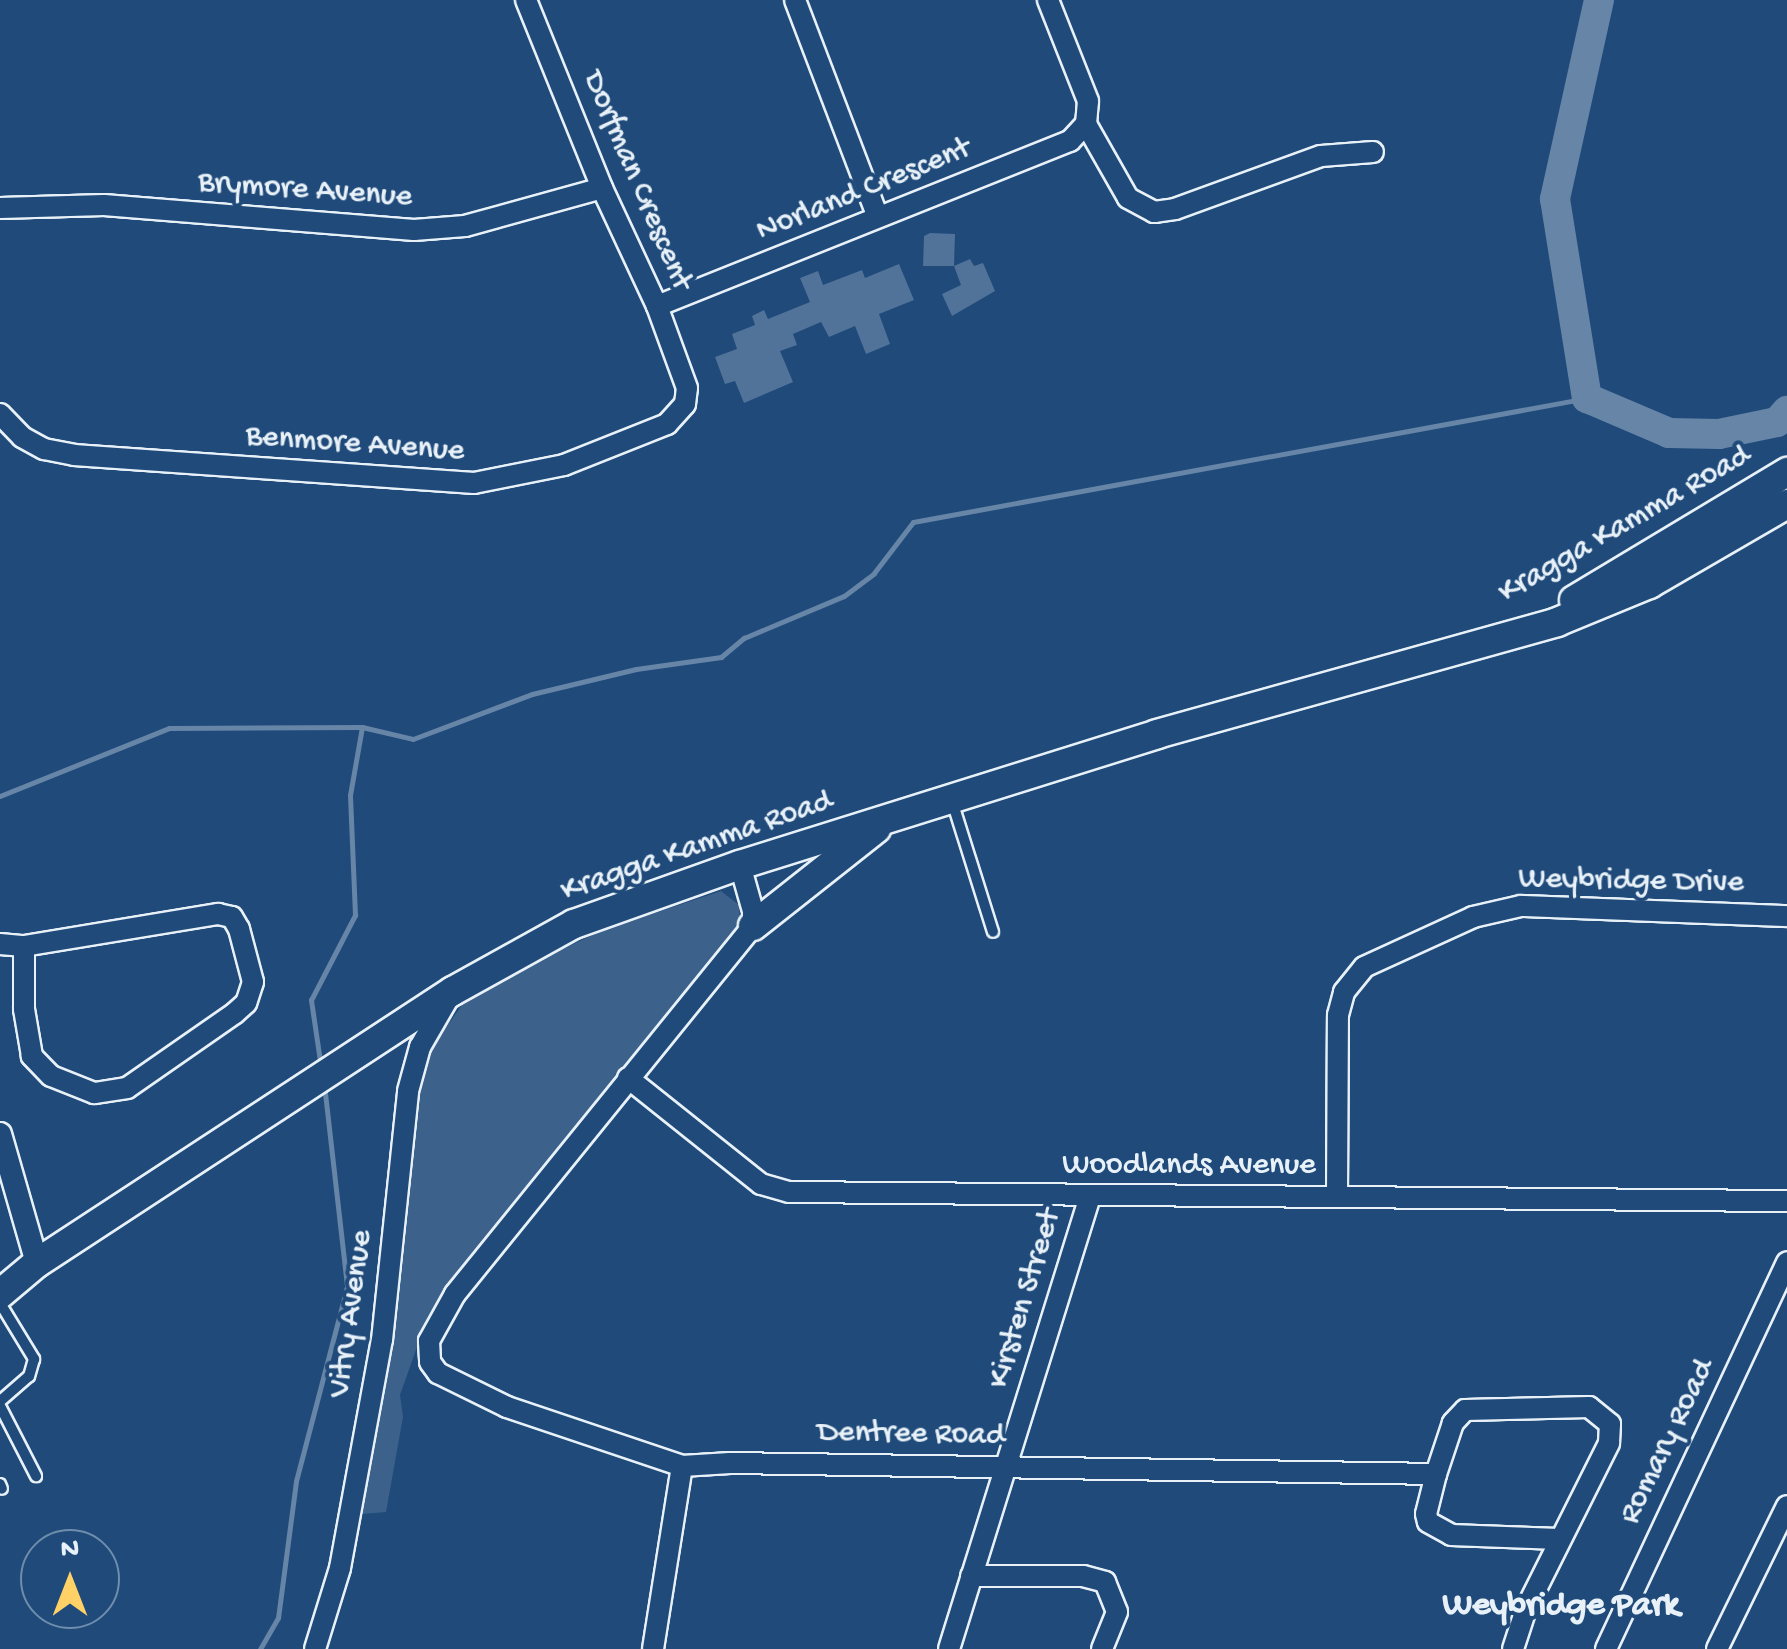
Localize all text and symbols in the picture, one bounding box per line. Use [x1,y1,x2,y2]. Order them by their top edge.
street label: Dorfman Crescent [573,66,699,296]
street label: Norland Crescent [751,131,977,251]
street label: Brymore Avenue [197,164,413,218]
street label: Benmore Avenue [244,418,466,472]
street label: Kragga Kamma Road [1492,437,1758,613]
street label: Kragga Kamma Road [556,783,838,911]
street label: Weybridge Drive [1518,861,1744,903]
street label: Woodlands Avenue [1062,1147,1316,1185]
street label: Kirsten Street [981,1205,1071,1393]
street label: Vitry Avenue [321,1228,383,1400]
street label: Romary Road [1612,1353,1724,1531]
street label: Dentree Road [817,1414,1005,1456]
north arrow [20,1529,120,1629]
text: N [61,1534,79,1567]
district label: Weybridge Park [1442,1586,1680,1628]

